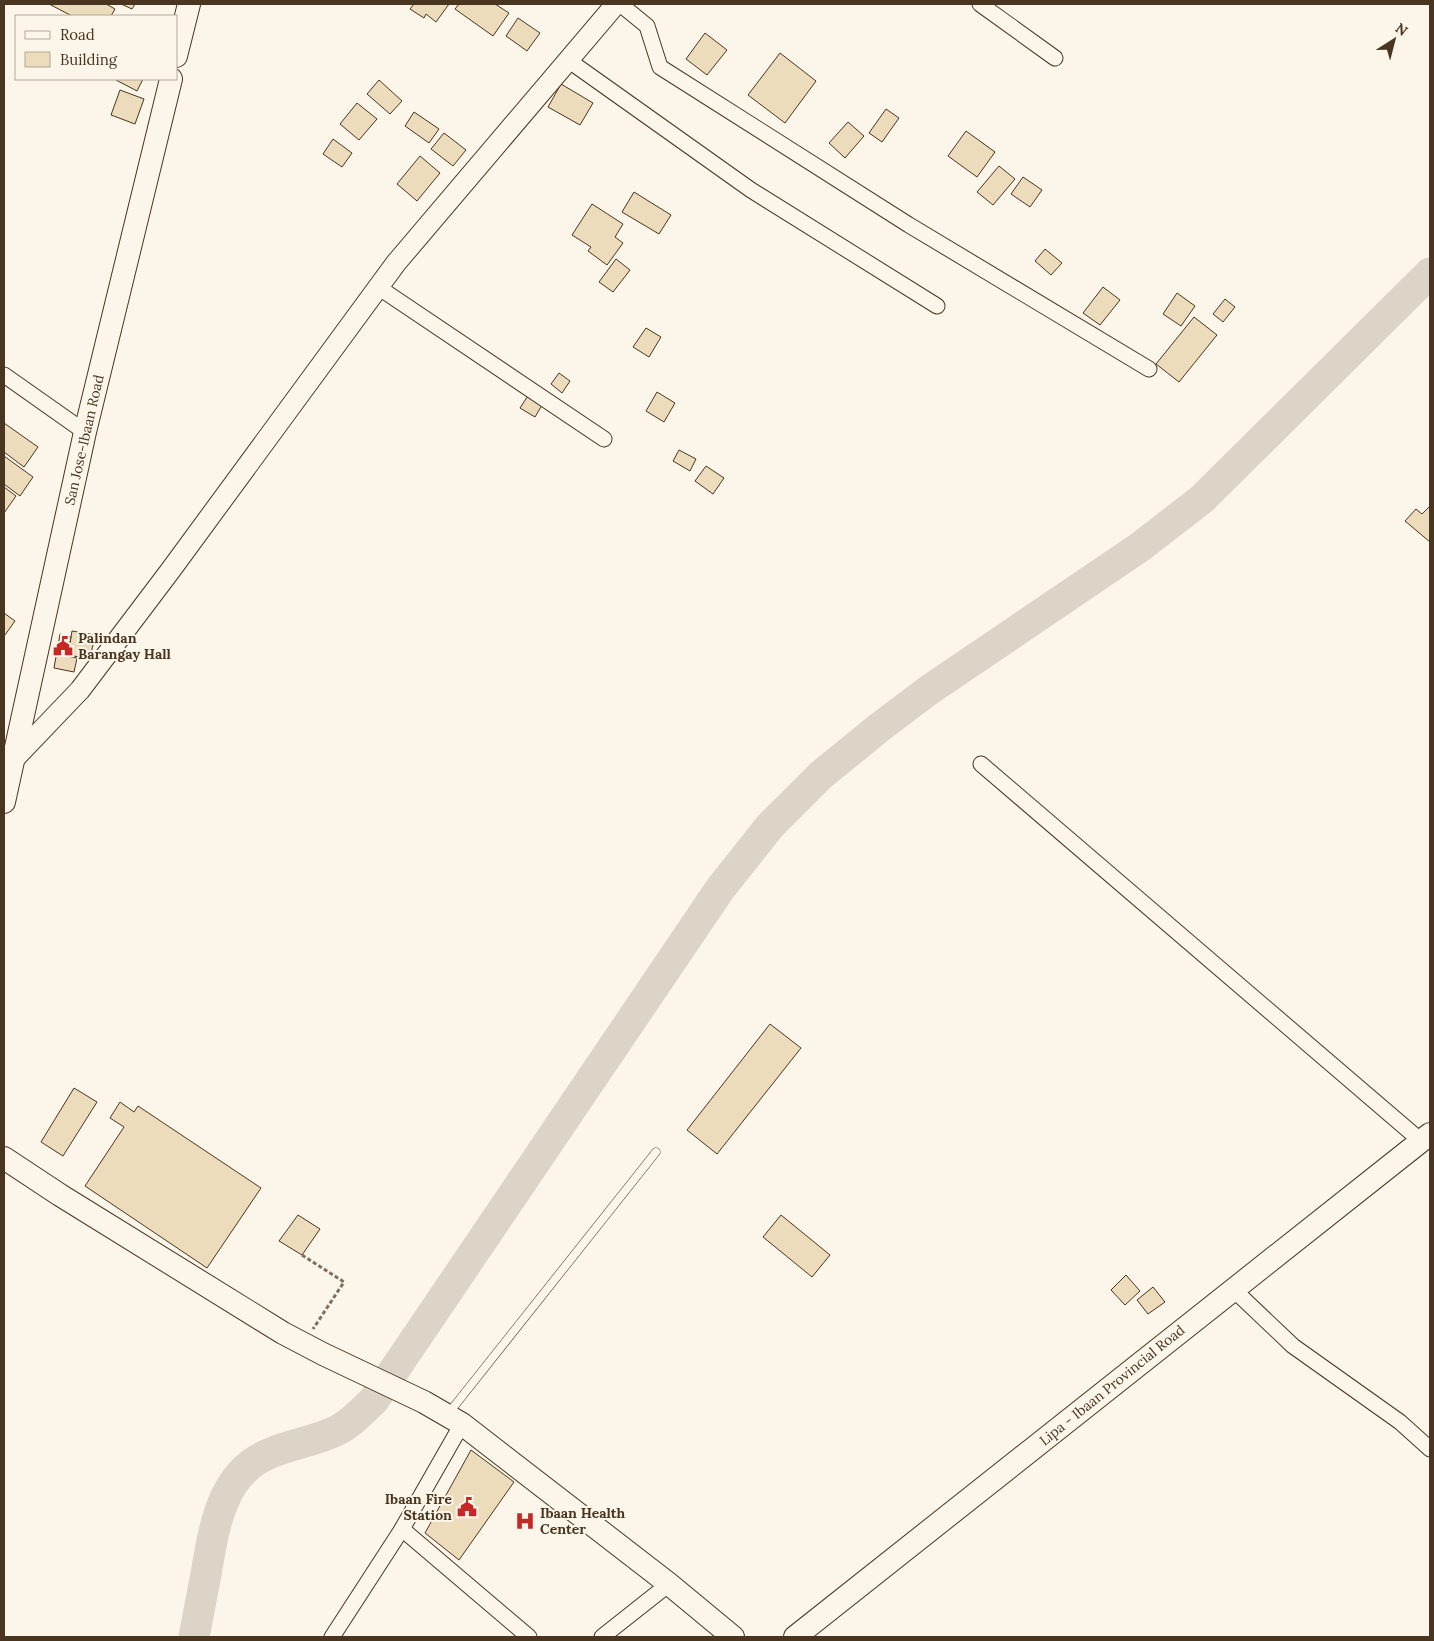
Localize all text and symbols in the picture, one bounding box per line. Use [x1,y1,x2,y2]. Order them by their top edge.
legend [15,15,178,80]
north arrow [1369,15,1419,65]
text: N [1392,19,1411,40]
text: Road [60,25,95,44]
text: Building [60,50,118,69]
street label: San Jose-Ibaan Road [60,373,108,507]
place label: Palindan Barangay Hall [78,629,172,663]
public building icon: Palindan Barangay Hall [52,635,74,657]
street label: Lipa - Ibaan Provincial Road [1036,1321,1188,1449]
place label: Ibaan Fire Station [385,1490,452,1524]
public building icon: Ibaan Fire Station [456,1496,478,1518]
place label: Ibaan Health Center [540,1504,626,1538]
hospital icon: Ibaan Health Center [514,1510,536,1532]

